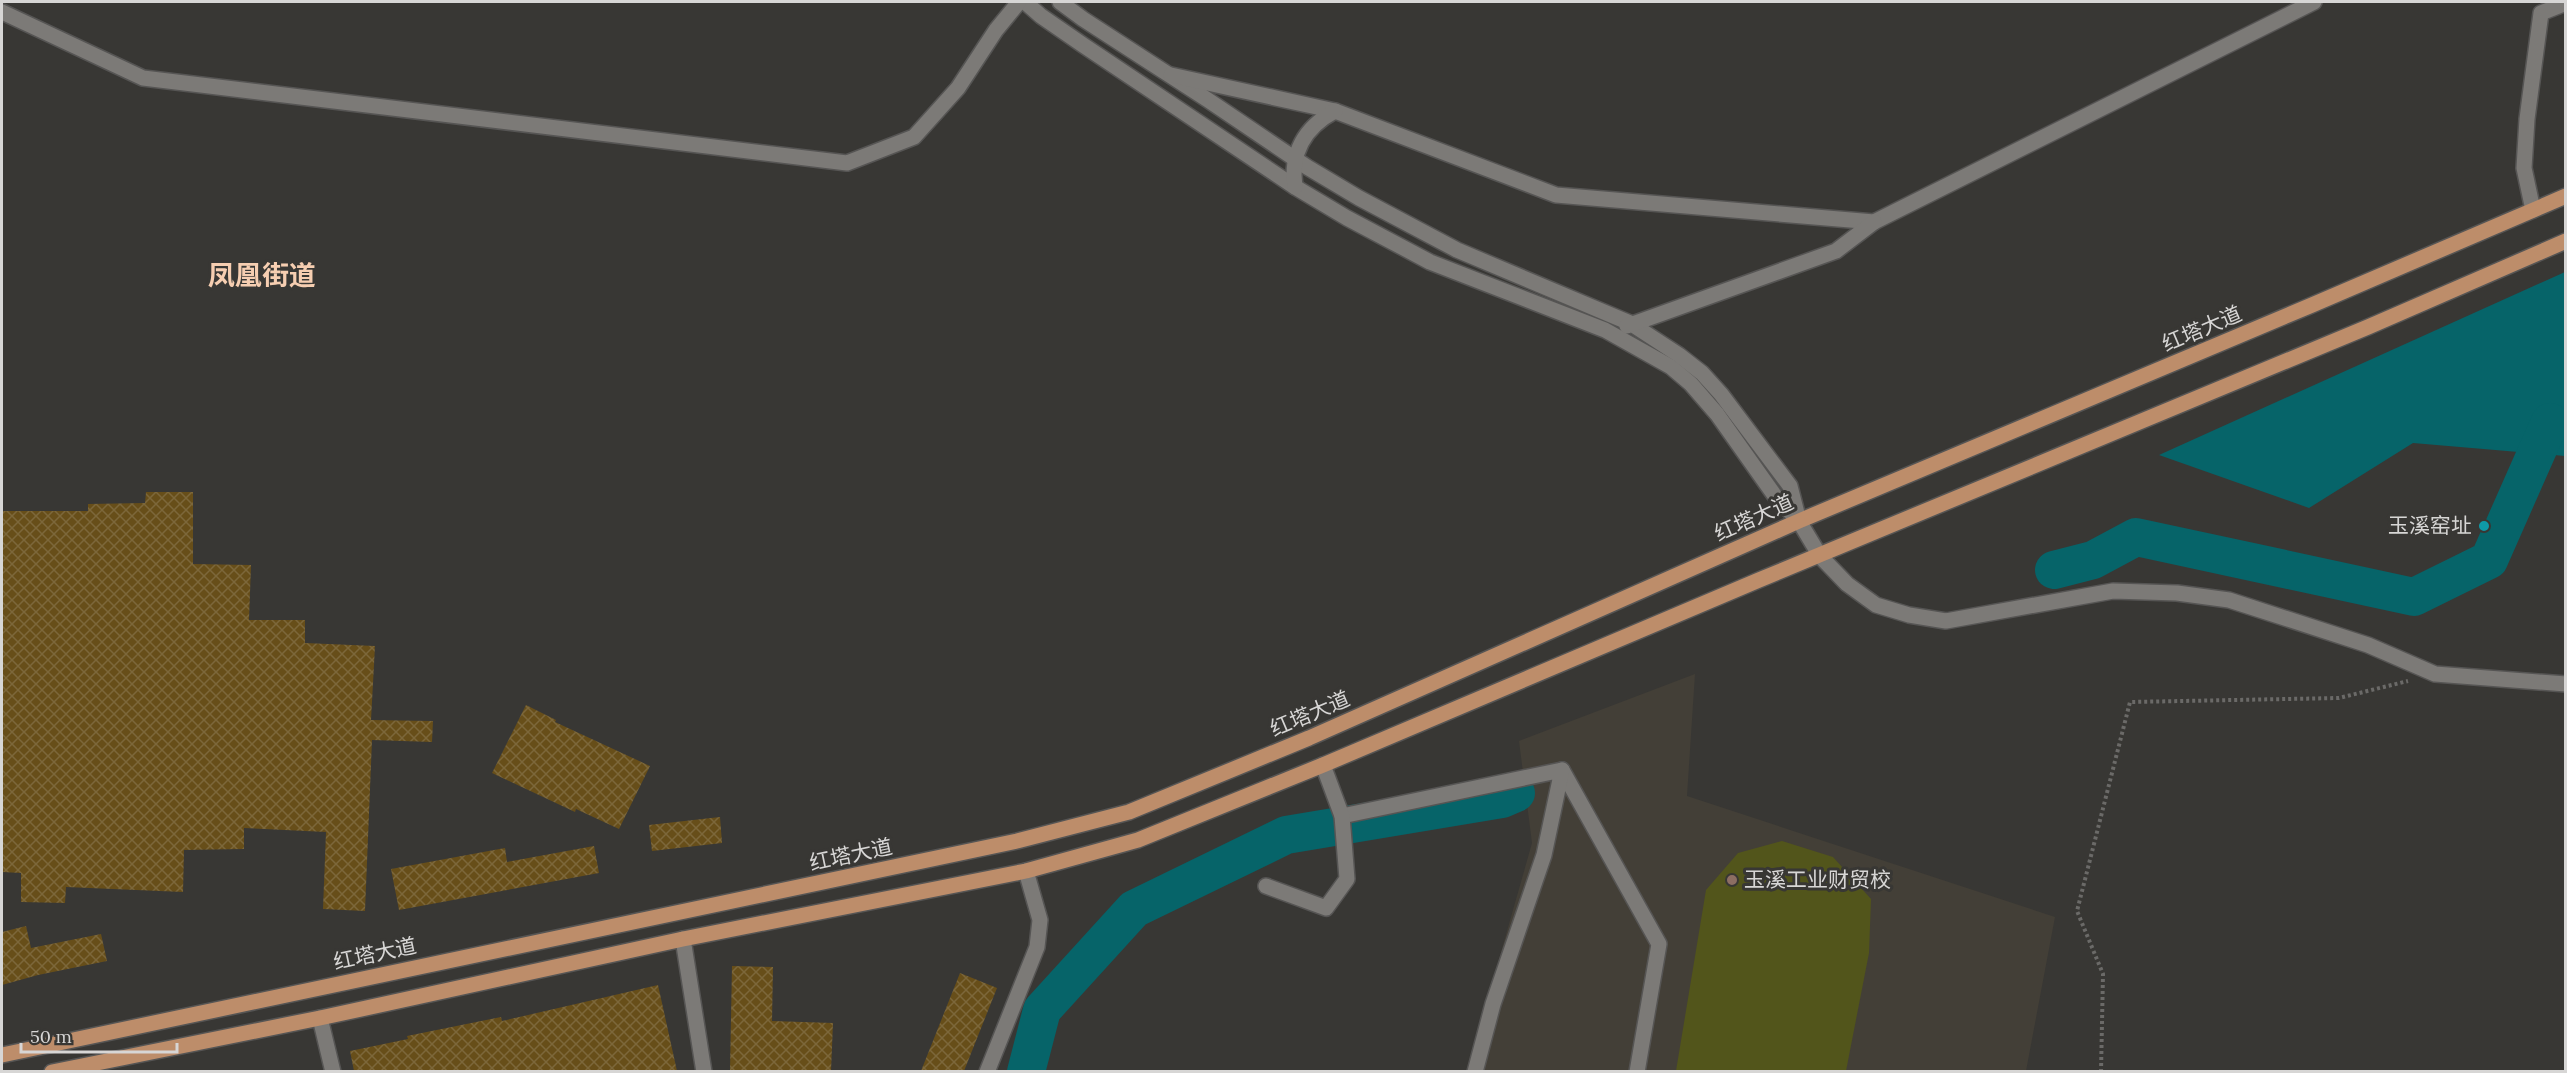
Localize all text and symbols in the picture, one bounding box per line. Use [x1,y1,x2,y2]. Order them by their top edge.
district label: 凤凰街道 [208,258,316,292]
street label: 红塔大道 [2158,300,2246,357]
street label: 红塔大道 [1710,488,1798,547]
place label: 玉溪窑址 [2388,512,2472,539]
marker: 玉溪窑址 [2477,519,2491,533]
street label: 红塔大道 [1266,685,1354,742]
street label: 红塔大道 [807,833,895,876]
place label: 玉溪工业财贸校 [1744,866,1891,893]
marker: 玉溪工业财贸校 [1725,873,1739,887]
street label: 红塔大道 [331,932,419,975]
scale bar [21,1016,177,1054]
text: 50 m [30,1025,72,1048]

